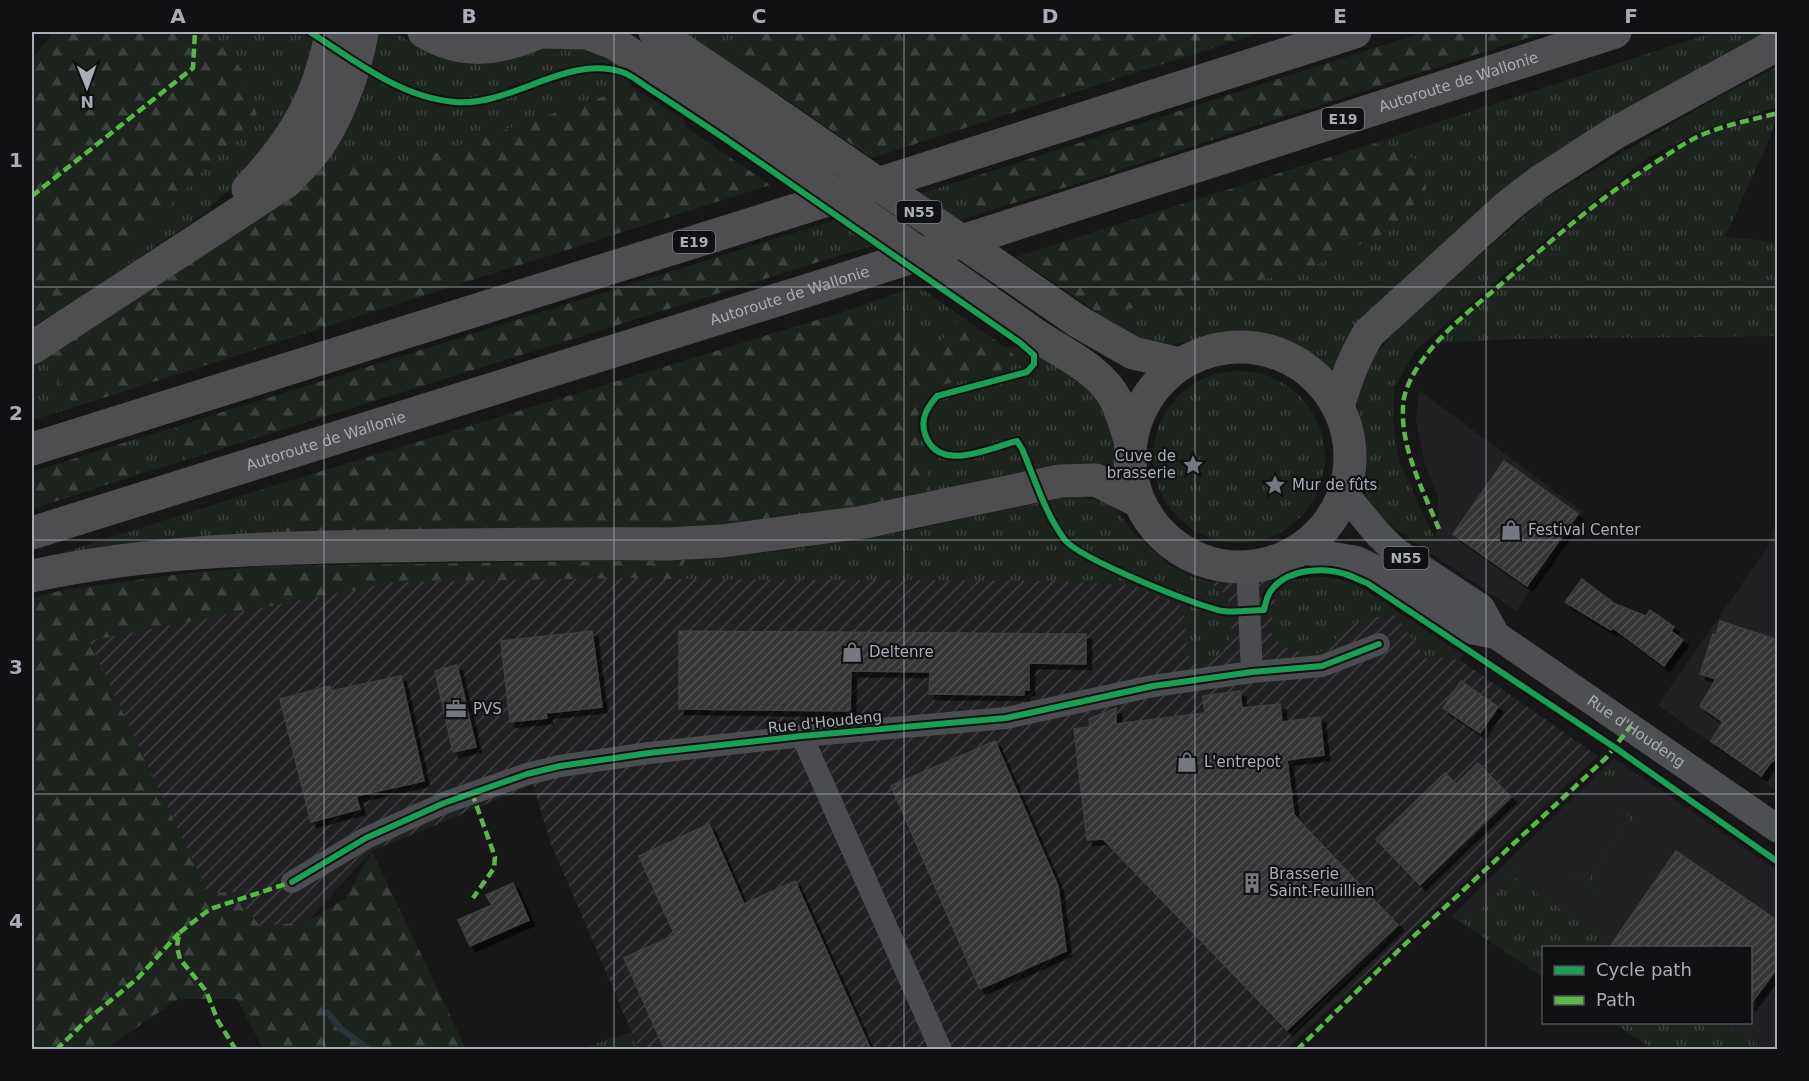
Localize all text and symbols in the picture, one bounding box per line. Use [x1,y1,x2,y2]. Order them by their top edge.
text: A [170,4,186,28]
text: B [461,4,477,28]
text: C [752,4,766,28]
text: D [1042,4,1058,28]
text: E [1333,4,1347,28]
text: F [1624,4,1638,28]
street label: Autoroute de Wallonie [1376,48,1540,116]
north arrow [57,57,117,117]
text: N [80,92,94,111]
road number: E19 [1322,108,1364,130]
text: 1 [9,148,23,172]
road number: N55 [896,201,942,223]
road number: E19 [673,231,715,253]
street label: Autoroute de Wallonie [708,262,872,329]
text: 2 [9,401,23,425]
street label: Autoroute de Wallonie [244,408,408,474]
place label: Cuve de brasserie [1107,447,1176,482]
place icon: Cuve de brasserie [1181,453,1205,477]
place icon: Mur de fûts [1263,473,1287,497]
place label: Mur de fûts [1292,476,1378,494]
shop icon: Festival Center [1499,518,1523,542]
place label: Festival Center [1528,521,1641,539]
road number: N55 [1384,547,1428,569]
shop icon: Deltenre [840,640,864,664]
place label: Deltenre [869,643,934,661]
text: 3 [9,655,23,679]
street label: Rue d'Houdeng [1584,691,1689,771]
office icon: PVS [444,697,468,721]
place label: PVS [473,700,502,718]
street label: Rue d'Houdeng [767,707,883,737]
shop icon: L'entrepot [1175,750,1199,774]
place label: L'entrepot [1204,753,1281,771]
place label: Brasserie Saint-Feuillien [1269,865,1375,900]
building icon: Brasserie Saint-Feuillien [1240,871,1264,895]
text: 4 [9,909,23,933]
legend [1542,946,1752,1024]
text: Cycle path [1596,959,1692,980]
text: Path [1596,989,1636,1010]

